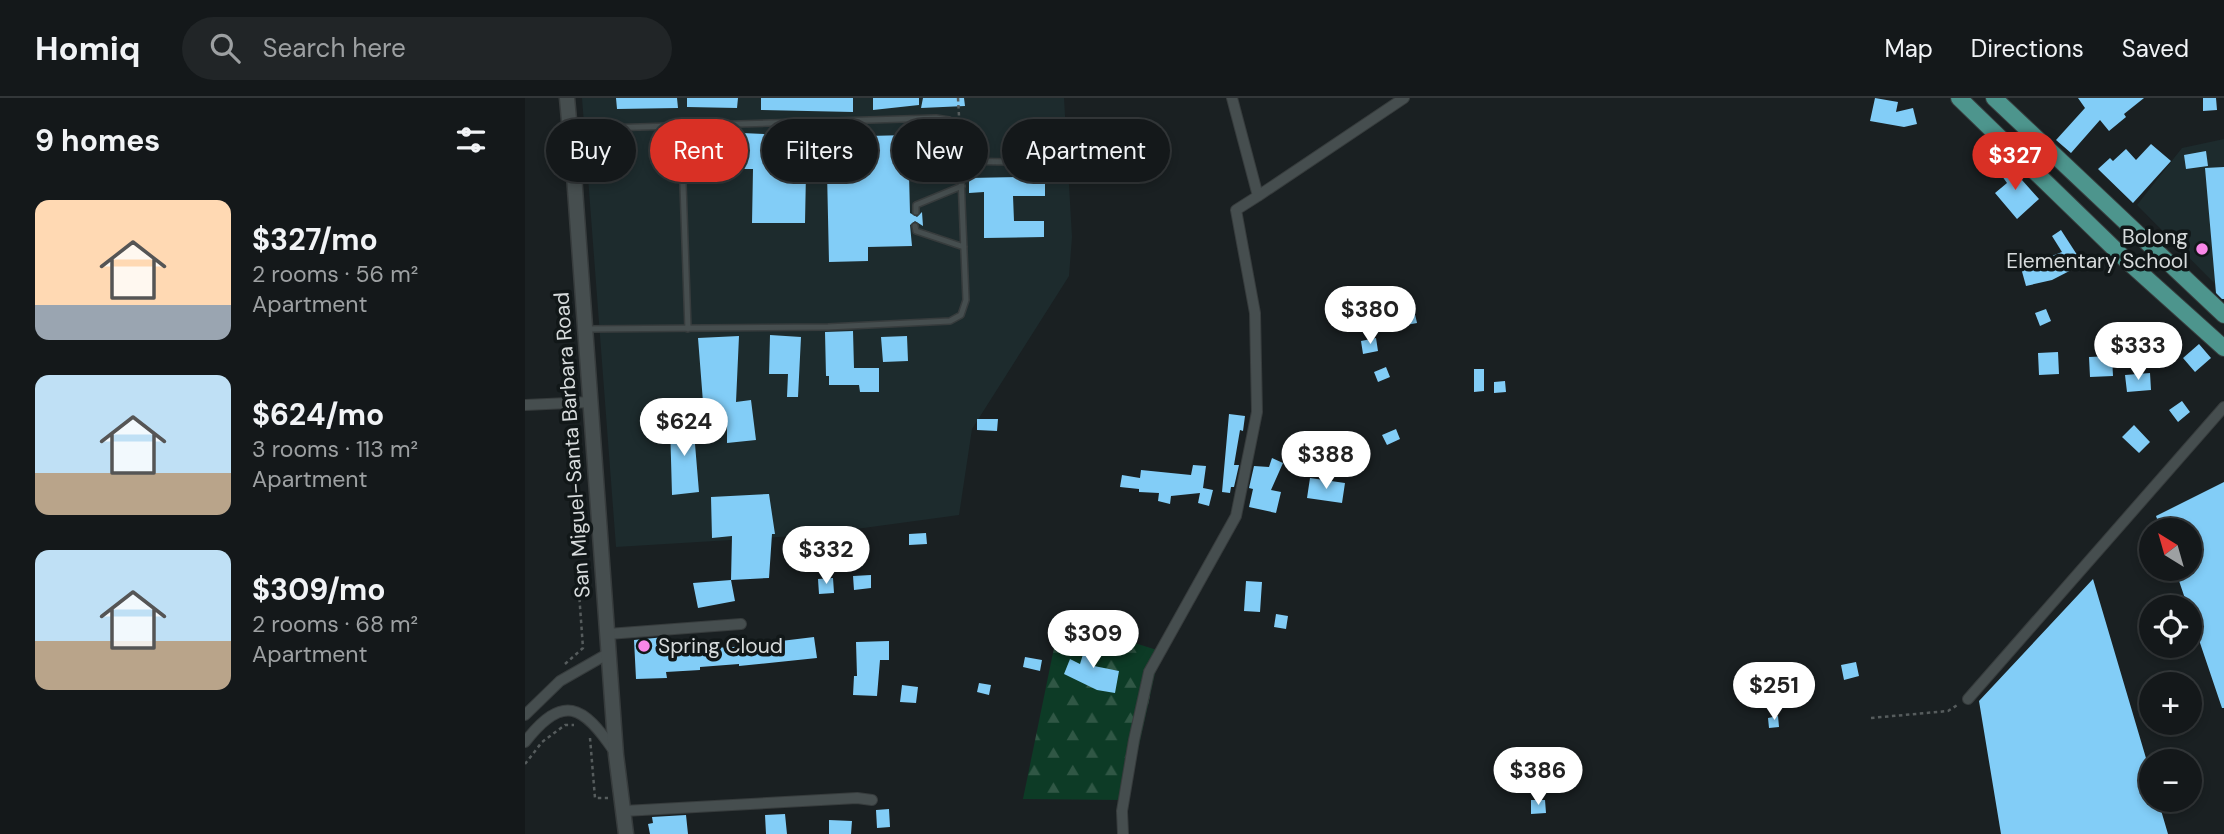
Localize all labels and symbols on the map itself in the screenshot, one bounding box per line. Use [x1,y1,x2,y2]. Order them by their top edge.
pin: $327 [1974,132,2056,192]
place label: Bolong Elementary School [2006,223,2188,275]
marker: Bolong Elementary School [2194,241,2210,257]
pin: $380 [1329,286,1411,346]
street label: San Miguel-Santa Barbara Road [547,291,597,599]
pin: $333 [2097,322,2179,382]
pin: $624 [643,398,725,458]
pin: $388 [1285,432,1367,491]
north arrow [2139,518,2201,581]
pin: $332 [785,526,867,586]
pin: $309 [1052,610,1134,670]
place label: Spring Cloud [658,632,783,660]
marker: Spring Cloud [636,638,652,654]
pin: $251 [1733,662,1815,722]
pin: $386 [1497,748,1579,807]

